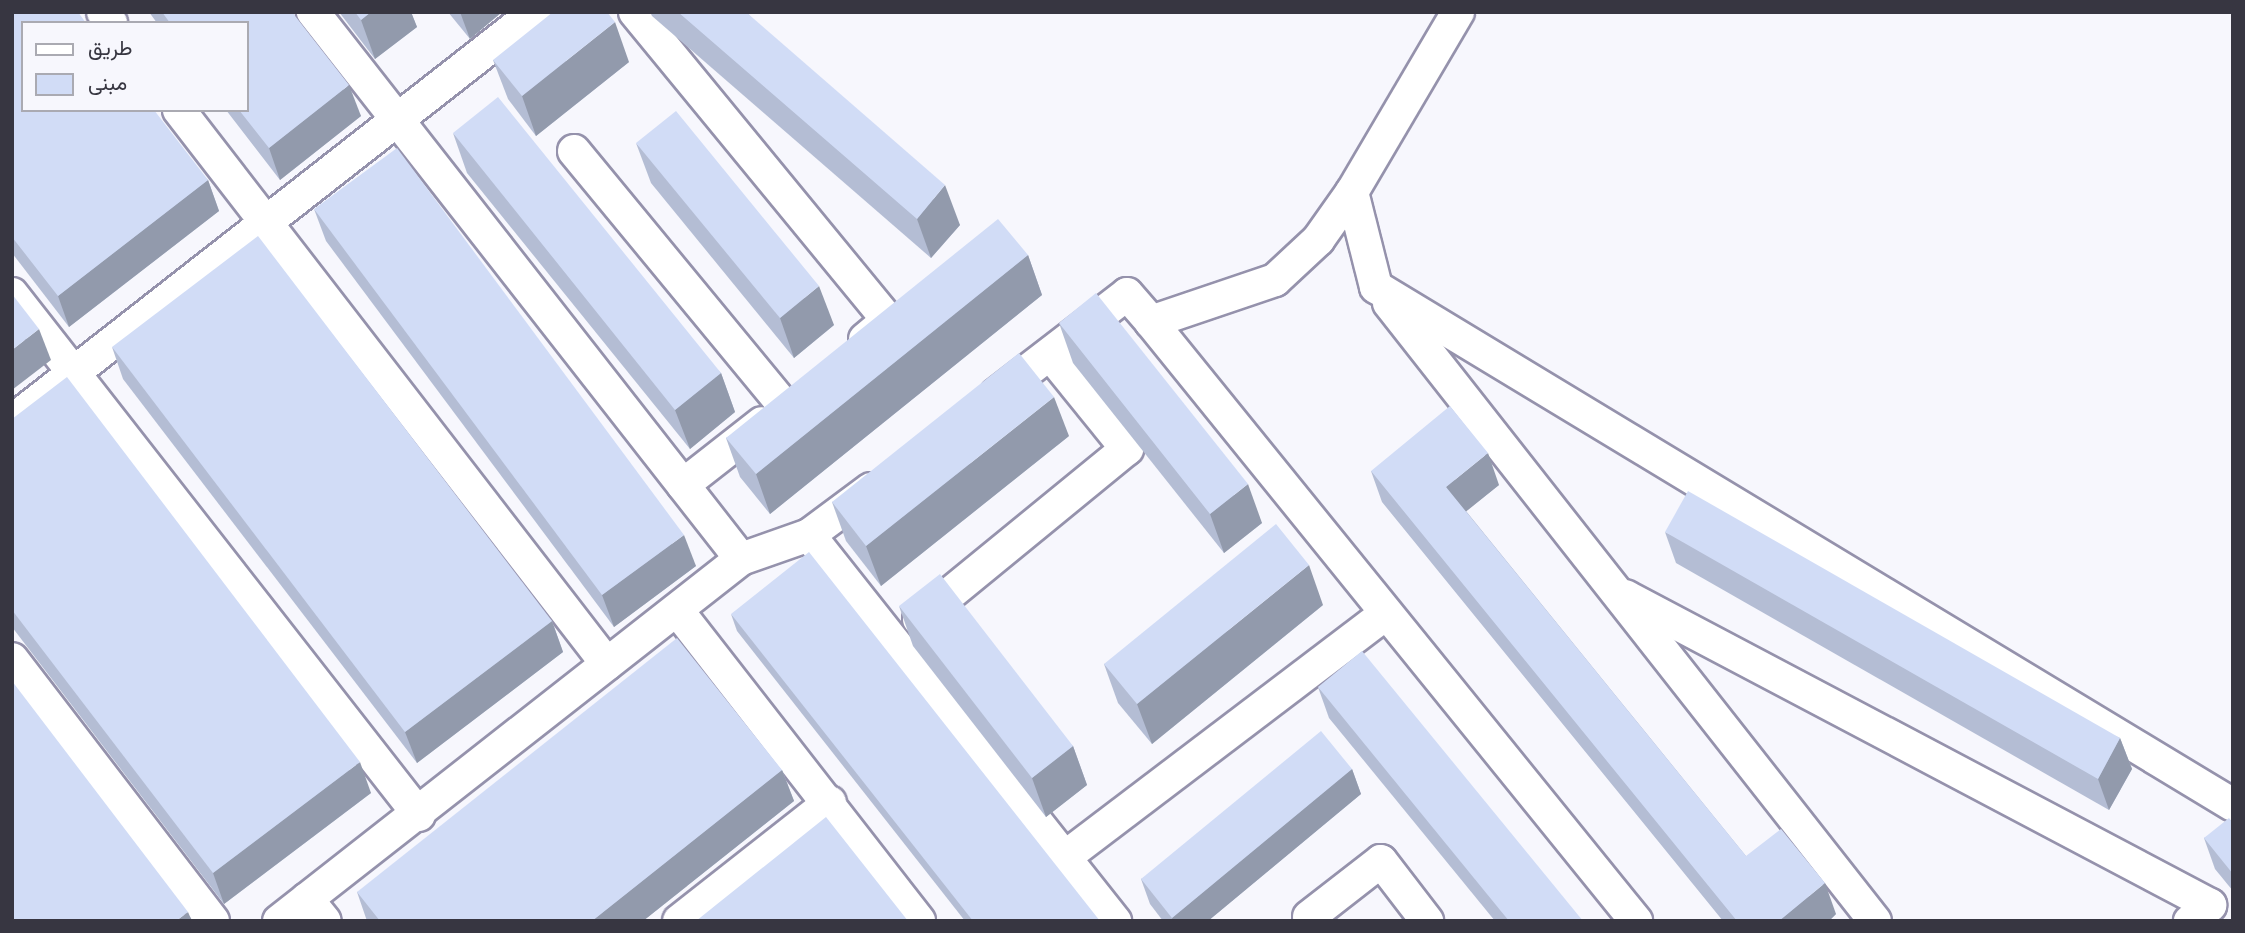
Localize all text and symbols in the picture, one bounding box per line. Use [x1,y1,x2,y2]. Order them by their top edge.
legend [21,21,248,112]
text: طريق [88,33,133,61]
text: مبنى [88,68,127,96]

